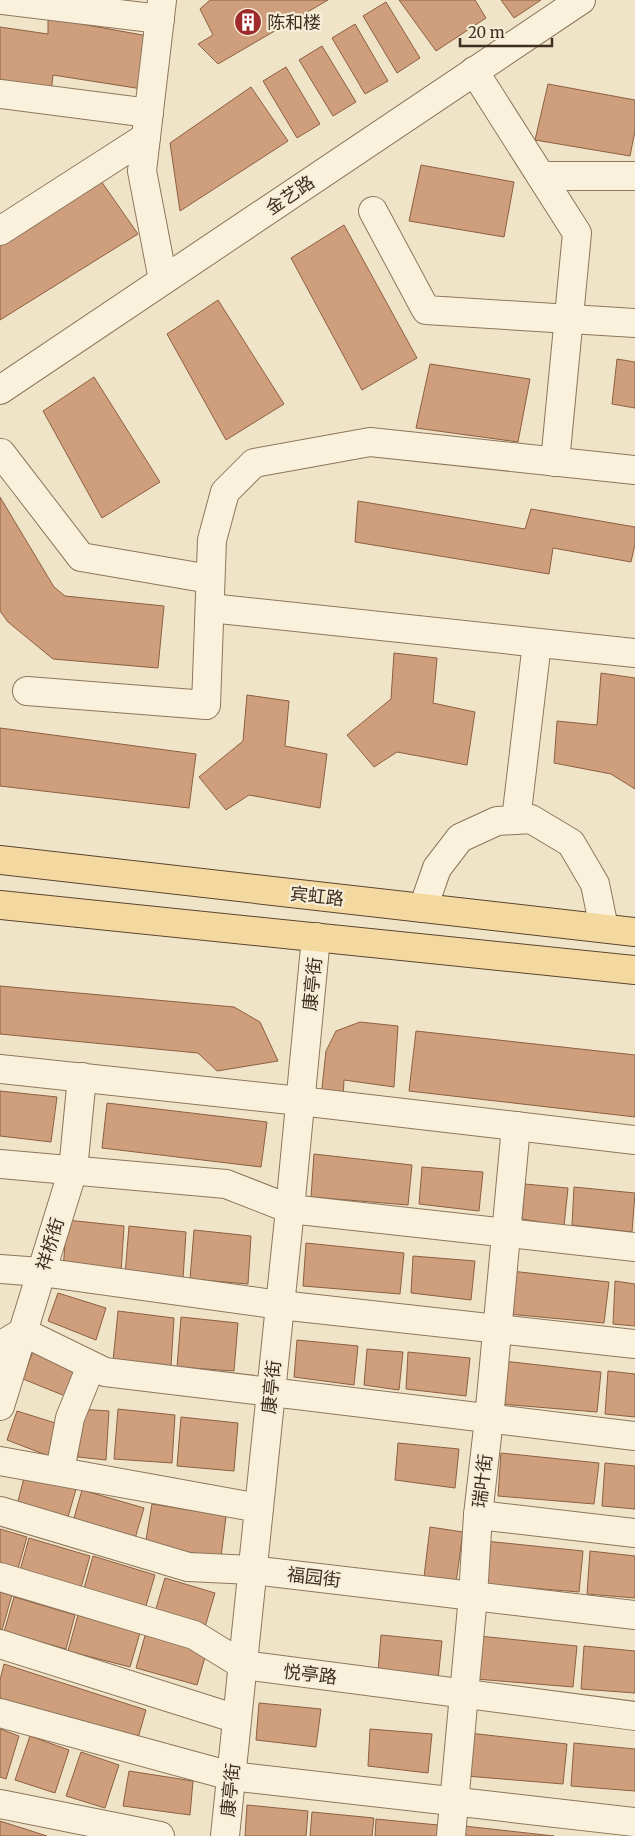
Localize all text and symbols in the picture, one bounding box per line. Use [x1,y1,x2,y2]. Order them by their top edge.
building icon: 陈和楼 [233,7,263,37]
place label: 陈和楼 [267,11,321,34]
scale bar [460,15,552,47]
text: 20 m [468,23,505,42]
street label: 金艺路 [261,170,319,220]
street label: 宾虹路 [289,882,345,910]
street label: 康亭街 [298,956,326,1012]
street label: 祥桥街 [31,1215,69,1273]
street label: 康亭街 [257,1359,285,1415]
street label: 瑞叶街 [467,1453,497,1509]
street label: 福园街 [286,1562,342,1592]
street label: 悦亭路 [282,1659,338,1689]
street label: 康亭街 [216,1762,244,1818]

